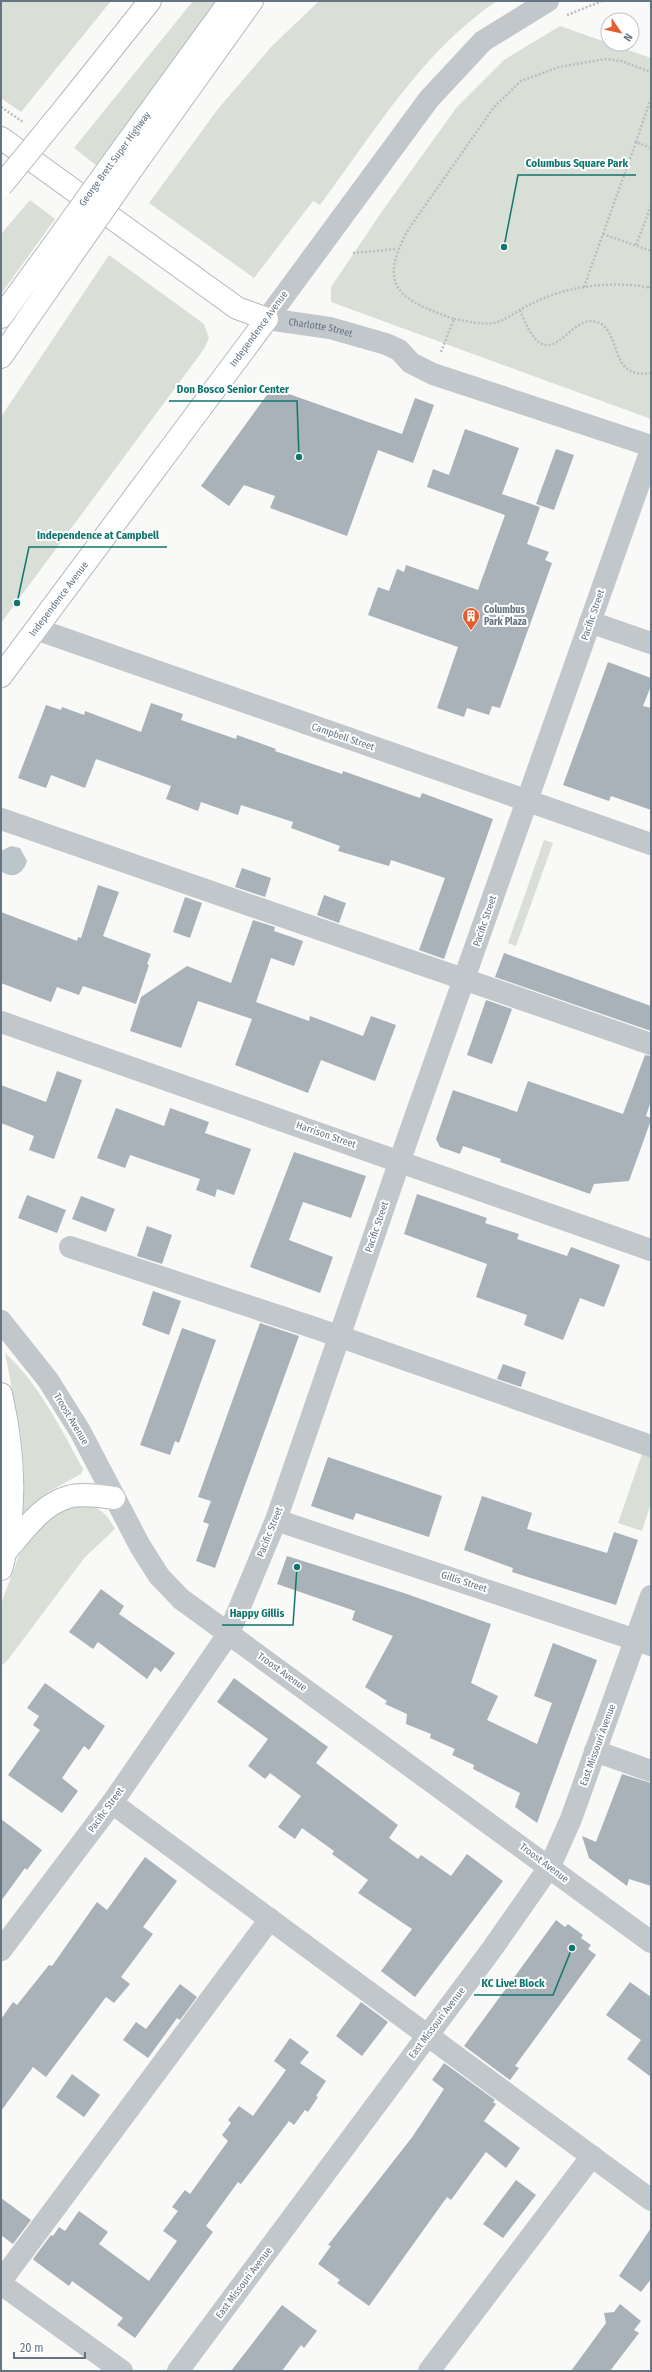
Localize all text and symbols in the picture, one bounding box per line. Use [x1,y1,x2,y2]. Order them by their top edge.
north arrow [600,12,640,52]
text: N [621,31,635,44]
street label: George Brett Super Highway [77,109,154,209]
callout: Columbus Square Park [518,152,636,175]
text: Columbus Square Park [526,157,629,170]
street label: Independence Avenue [227,289,291,369]
street label: Charlotte Street [288,316,354,340]
callout: Don Bosco Senior Center [169,378,297,401]
text: Don Bosco Senior Center [177,383,290,396]
callout: Independence at Campbell [29,524,167,547]
text: Independence at Campbell [37,529,160,542]
street label: Independence Avenue [27,559,91,639]
street label: Pacific Street [579,587,608,642]
place label: Columbus Park Plaza [484,604,527,628]
building icon: Columbus Park Plaza [461,606,481,631]
street label: Campbell Street [310,721,377,754]
street label: Pacific Street [471,893,500,948]
street label: Harrison Street [295,1119,358,1151]
street label: Pacific Street [363,1199,392,1254]
street label: Troost Avenue [51,1391,91,1447]
street label: Pacific Street [255,1505,286,1559]
street label: Gillis Street [440,1569,489,1595]
callout: Happy Gillis [222,1602,293,1625]
text: Happy Gillis [230,1607,284,1620]
street label: Troost Avenue [255,1650,309,1694]
street label: East Missouri Avenue [578,1702,618,1788]
street label: Pacific Street [86,1785,127,1835]
street label: Troost Avenue [517,1841,571,1885]
callout: KC Live! Block [474,1972,553,1995]
text: KC Live! Block [481,1977,545,1990]
street label: East Missouri Avenue [406,1985,468,2061]
street label: East Missouri Avenue [213,2245,275,2321]
scale bar [14,2334,85,2360]
text: 20 m [20,2341,44,2355]

